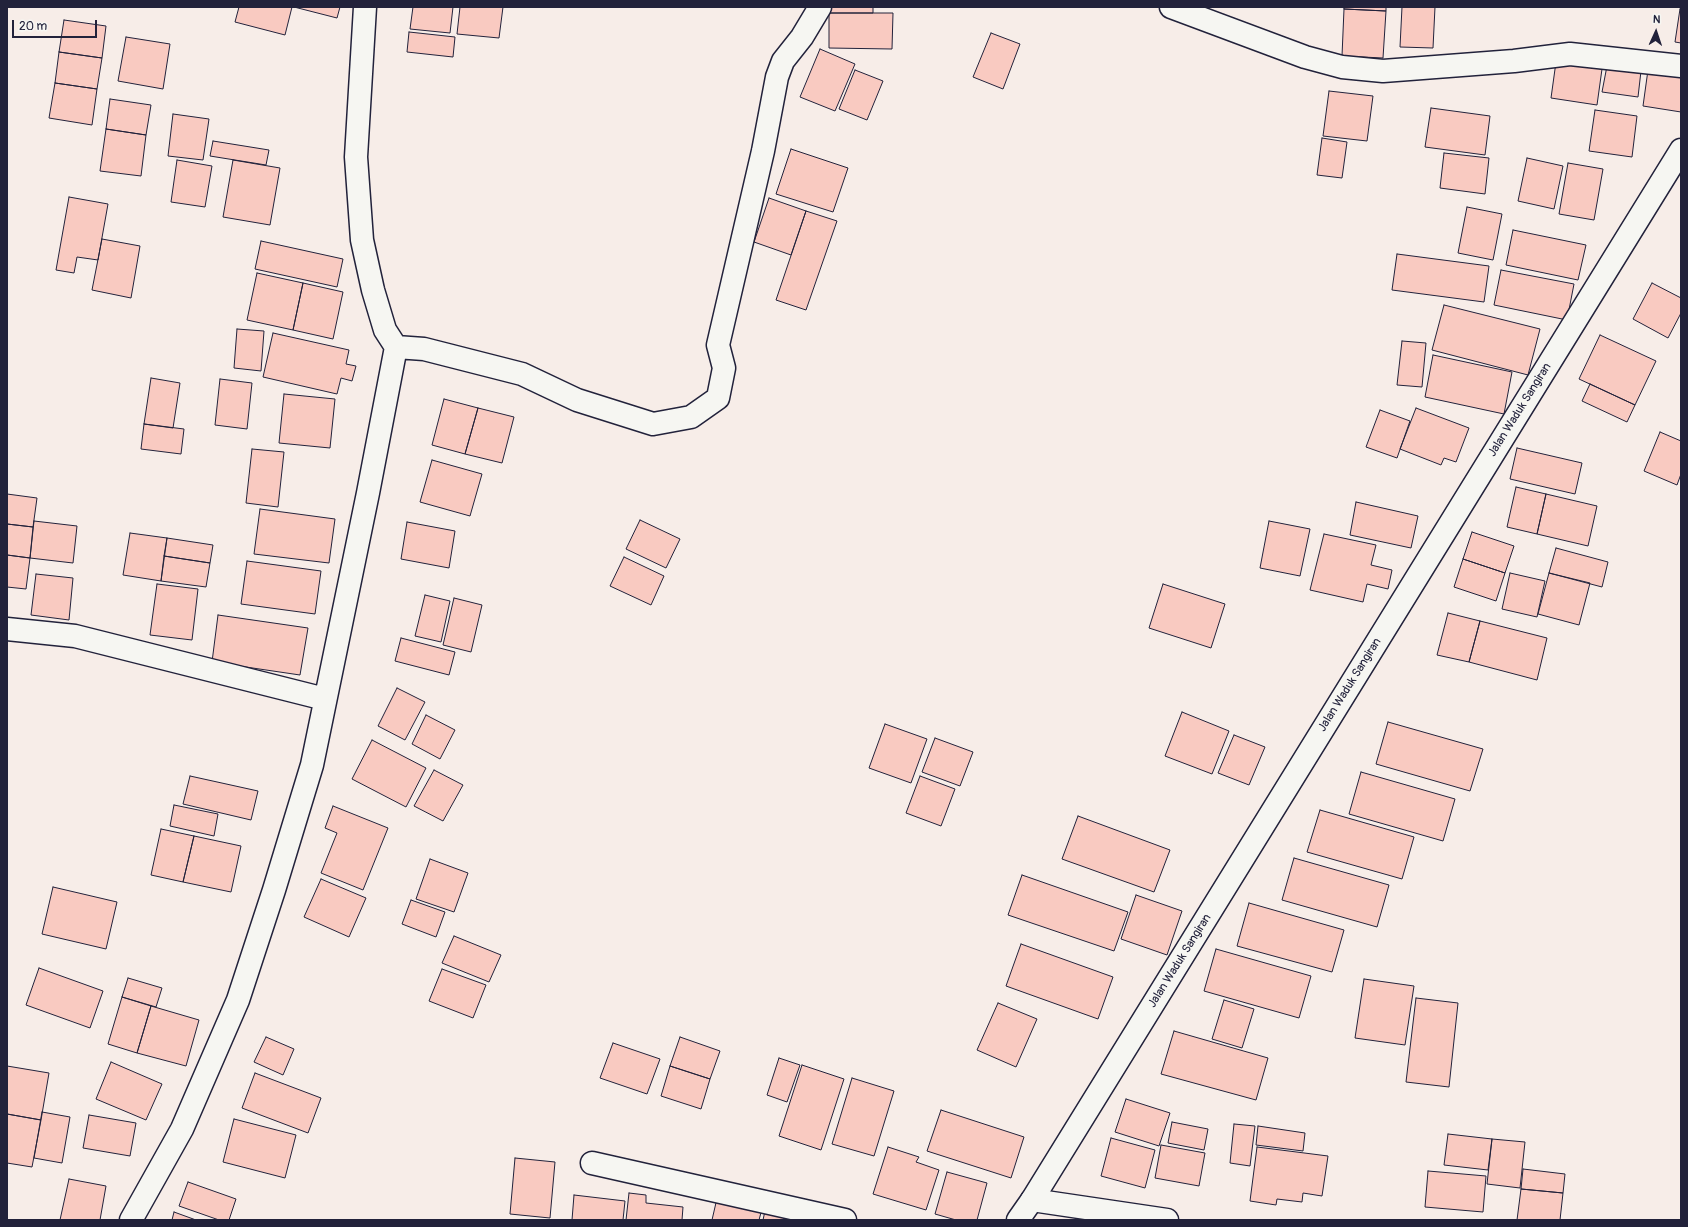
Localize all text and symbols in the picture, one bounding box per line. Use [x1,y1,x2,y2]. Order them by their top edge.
scale bar [14,12,99,38]
north arrow [1636,12,1676,52]
text: N [1653,13,1661,26]
text: 20 m [19,19,47,34]
street label: Jalan Waduk Sangiran [1485,361,1555,459]
street label: Jalan Waduk Sangiran [1315,636,1385,734]
street label: Jalan Waduk Sangiran [1145,912,1215,1010]

